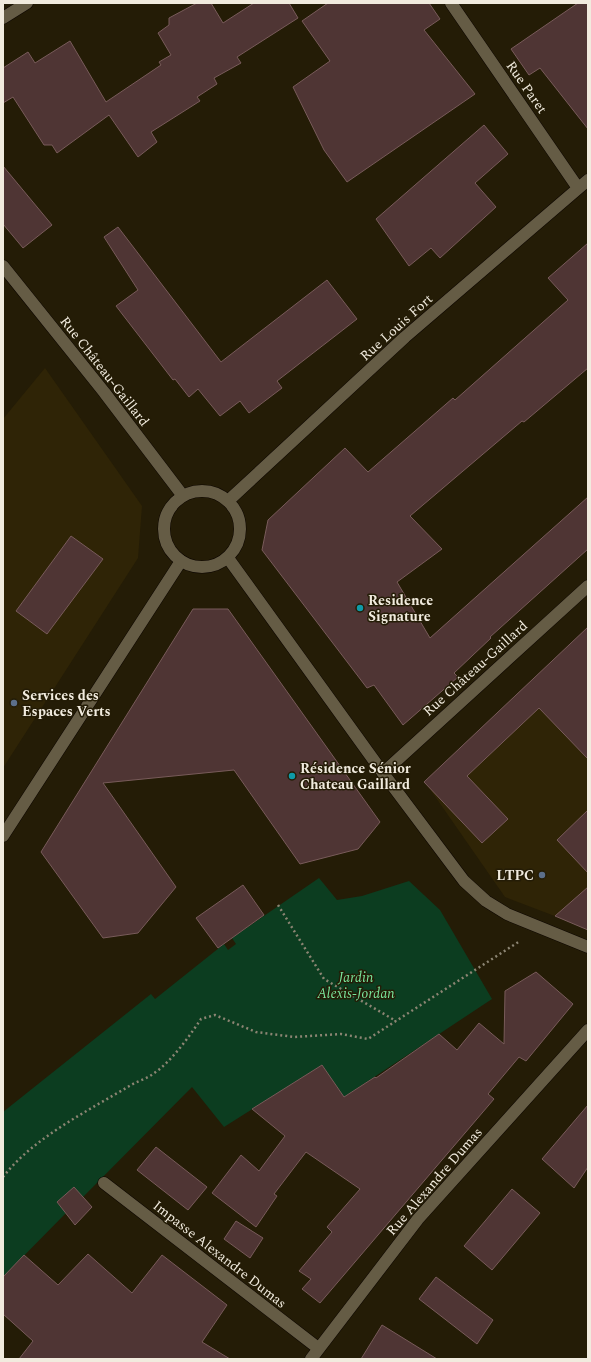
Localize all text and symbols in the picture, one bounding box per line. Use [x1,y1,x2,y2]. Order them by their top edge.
street label: Rue Paret [501,57,552,118]
street label: Rue Louis Fort [355,289,438,366]
street label: Rue Château-Gaillard [55,312,154,431]
place label: Residence Signature [368,590,433,627]
marker: Residence Signature [355,603,365,613]
street label: Rue Château-Gaillard [418,615,533,721]
place label: Services des Espaces Verts [22,685,111,722]
marker: Services des Espaces Verts [9,698,19,708]
place label: Résidence Sénior Chateau Gaillard [300,758,411,795]
marker: Résidence Sénior Chateau Gaillard [287,771,297,781]
place label: LTPC [496,865,534,886]
marker: LTPC [537,870,547,880]
park label: Jardin Alexis-Jordan [316,967,395,1004]
street label: Rue Alexandre Dumas [381,1122,487,1240]
street label: Impasse Alexandre Dumas [148,1195,291,1313]

